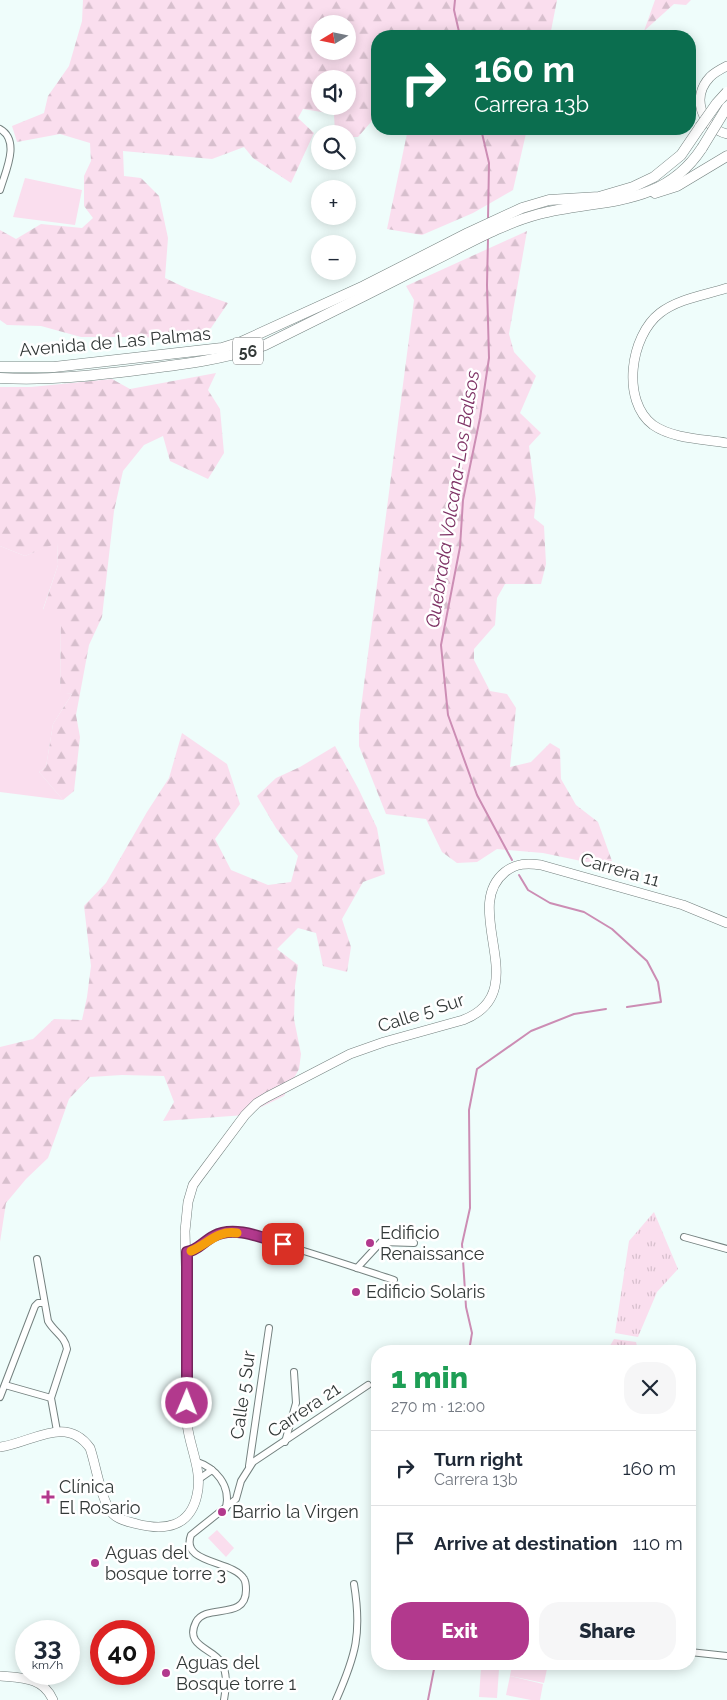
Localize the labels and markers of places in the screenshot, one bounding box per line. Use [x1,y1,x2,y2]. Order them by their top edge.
place label: Edificio Renaissance [380,1222,485,1264]
pin [262,1223,304,1265]
marker: Edificio Renaissance [364,1237,376,1249]
place label: Edificio Solaris [366,1281,486,1302]
marker: Edificio Solaris [350,1286,362,1298]
place label: Clínica El Rosario [59,1476,141,1518]
marker: Clínica El Rosario [41,1490,55,1504]
place label: Barrio la Virgen [232,1501,359,1522]
marker: Barrio la Virgen [216,1506,228,1518]
place label: Aguas del bosque torre 3 [105,1542,226,1584]
marker: Aguas del bosque torre 3 [89,1557,101,1569]
place label: Aguas del Bosque torre 1 [176,1652,296,1694]
marker: Aguas del Bosque torre 1 [160,1667,172,1679]

